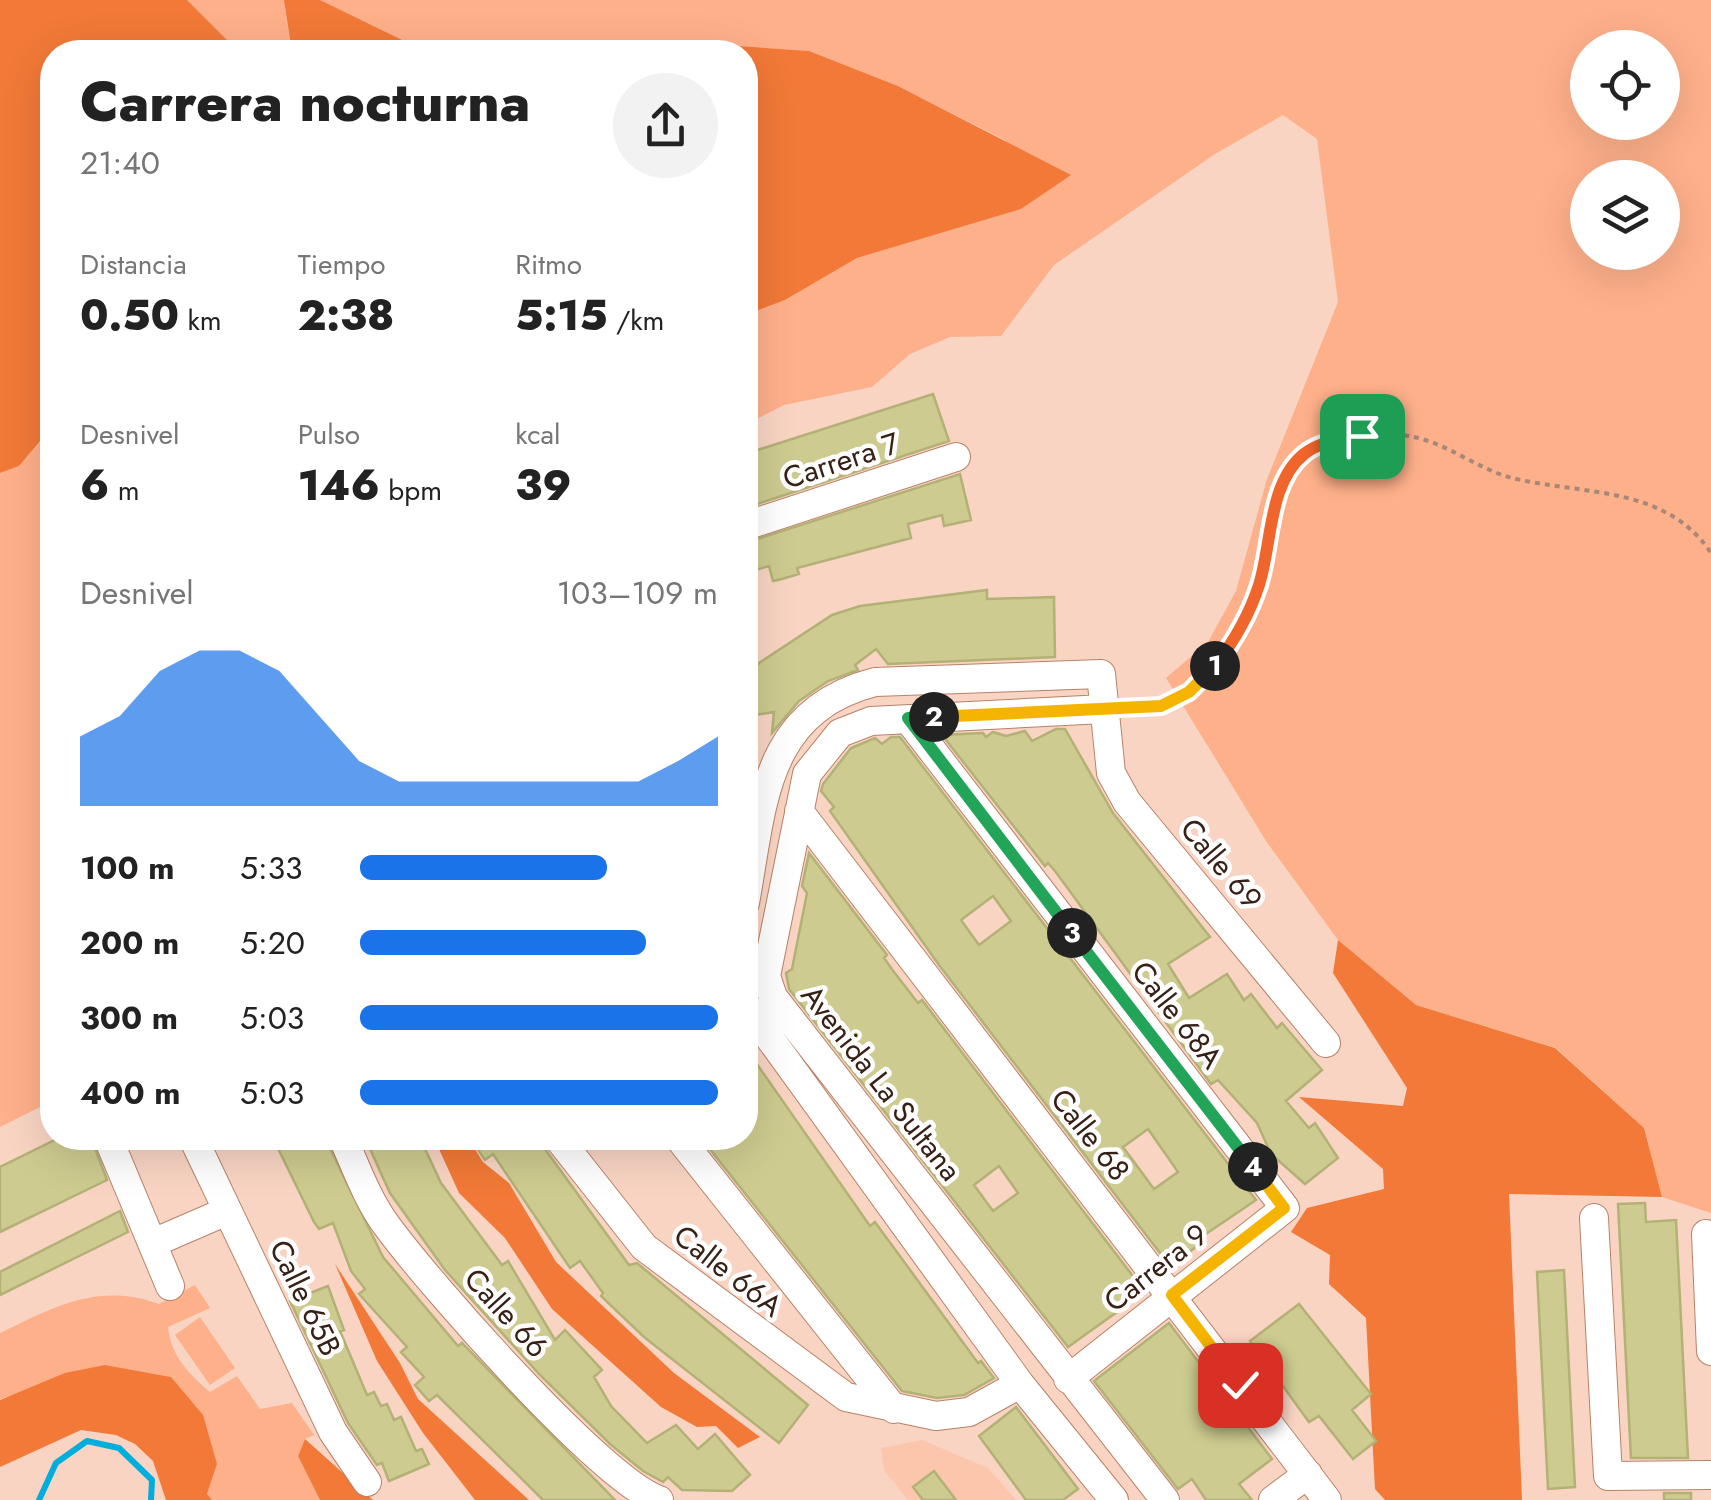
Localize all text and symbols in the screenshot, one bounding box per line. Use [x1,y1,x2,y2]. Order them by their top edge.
map controls [1570,30,1680,270]
button: locate [1570,30,1680,140]
text: Carrera nocturna [80,62,530,142]
button: share [613,73,718,178]
text: 21:40 [80,140,160,186]
button: layers [1570,160,1680,270]
text: Distancia [80,244,187,285]
text: Tiempo [298,244,385,285]
text: Ritmo [515,244,582,285]
text: 0.50 [80,285,179,346]
text: 2:38 [298,285,394,346]
text: 5:15 [515,285,607,346]
text: km [179,300,222,341]
text: /km [607,300,664,341]
pin [1320,394,1405,479]
icon: arrive [1335,409,1390,464]
text: Desnivel [80,414,180,455]
text: Pulso [298,414,360,455]
text: kcal [515,414,561,455]
street label: Carrera 7 [777,421,905,500]
text: 6 [80,455,109,516]
text: 146 [298,455,380,516]
text: 39 [515,455,572,516]
text: m [109,470,140,511]
text: bpm [380,470,442,511]
text: Desnivel [80,570,194,616]
text: 103–109 m [557,570,718,616]
pin: 1 [1190,641,1240,691]
text: 1 [1208,645,1222,686]
pin: 2 [909,692,959,742]
text: 2 [925,696,943,737]
street label: Calle 69 [1170,809,1272,919]
text: 100 m [80,845,175,891]
text: 5:33 [240,845,303,891]
pin: 3 [1047,908,1097,958]
text: 3 [1063,912,1081,953]
text: 200 m [80,920,179,966]
text: 5:20 [240,920,305,966]
street label: Calle 68A [1122,952,1233,1078]
street label: Avenida La Sultana [791,976,972,1190]
text: 300 m [80,995,178,1041]
text: 5:03 [240,995,304,1041]
text: 400 m [80,1070,181,1116]
text: 5:03 [240,1070,304,1116]
street label: Calle 68 [1041,1079,1140,1190]
pin: 4 [1228,1142,1278,1192]
text: 4 [1243,1146,1263,1187]
street label: Carrera 9 [1095,1213,1217,1322]
street label: Calle 66A [665,1214,792,1327]
street label: Calle 65B [259,1233,352,1363]
street label: Calle 66 [454,1258,558,1367]
pin [1198,1343,1283,1428]
icon: check [1213,1358,1268,1413]

